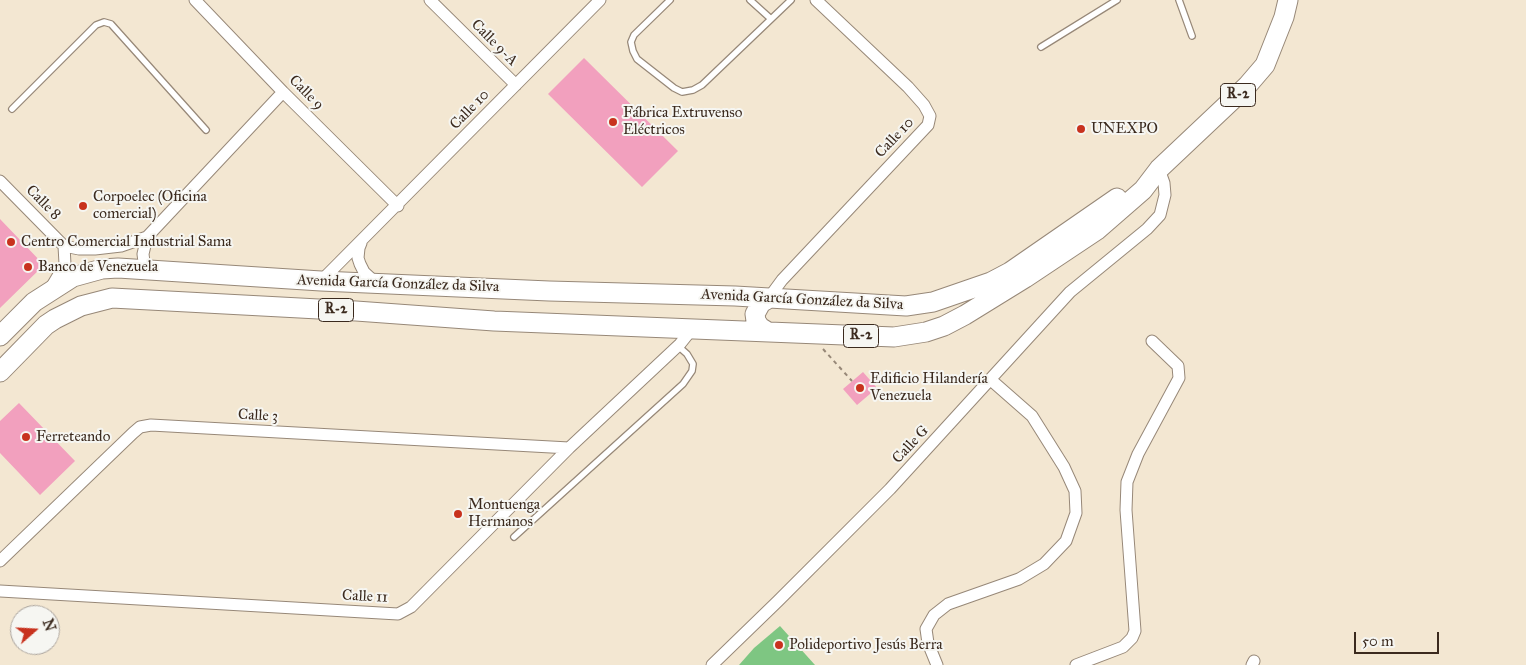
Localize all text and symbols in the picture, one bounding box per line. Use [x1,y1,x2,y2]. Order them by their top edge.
street label: Calle 9-A [467,16,521,70]
street label: Calle 9 [285,72,327,114]
road number: R-2 [1220,84,1256,106]
street label: Calle 10 [447,86,493,134]
place label: Fábrica Extruvenso Eléctricos [623,104,742,139]
street label: Calle 10 [872,114,918,162]
marker: Fábrica Extruvenso Eléctricos [607,116,619,128]
place label: UNEXPO [1091,120,1158,138]
marker: UNEXPO [1075,123,1087,135]
street label: Calle 8 [22,182,64,224]
place label: Corpoelec (Oficina comercial) [93,188,207,223]
marker: Corpoelec (Oficina comercial) [77,200,89,212]
place label: Centro Comercial Industrial Sama [21,233,232,251]
marker: Centro Comercial Industrial Sama [5,236,17,248]
place label: Banco de Venezuela [38,258,158,276]
marker: Banco de Venezuela [22,261,34,273]
street label: Avenida García González da Silva [296,271,500,297]
street label: Avenida García González da Silva [700,286,904,314]
road number: R-2 [318,298,354,322]
road number: R-2 [844,324,878,348]
place label: Edificio Hilandería Venezuela [870,370,988,405]
marker: Edificio Hilandería Venezuela [854,382,866,394]
street label: Calle 3 [238,406,278,426]
street label: Calle G [889,422,933,468]
place label: Ferreteando [36,428,110,446]
marker: Ferreteando [20,431,32,443]
place label: Montuenga Hermanos [468,496,540,531]
marker: Montuenga Hermanos [452,508,464,520]
street label: Calle 11 [342,587,388,607]
north arrow [10,605,60,655]
text: N [39,617,59,634]
scale bar [1356,622,1441,654]
text: 50 m [1362,632,1394,650]
place label: Polideportivo Jesús Berra [789,636,943,654]
marker: Polideportivo Jesús Berra [773,639,785,651]

